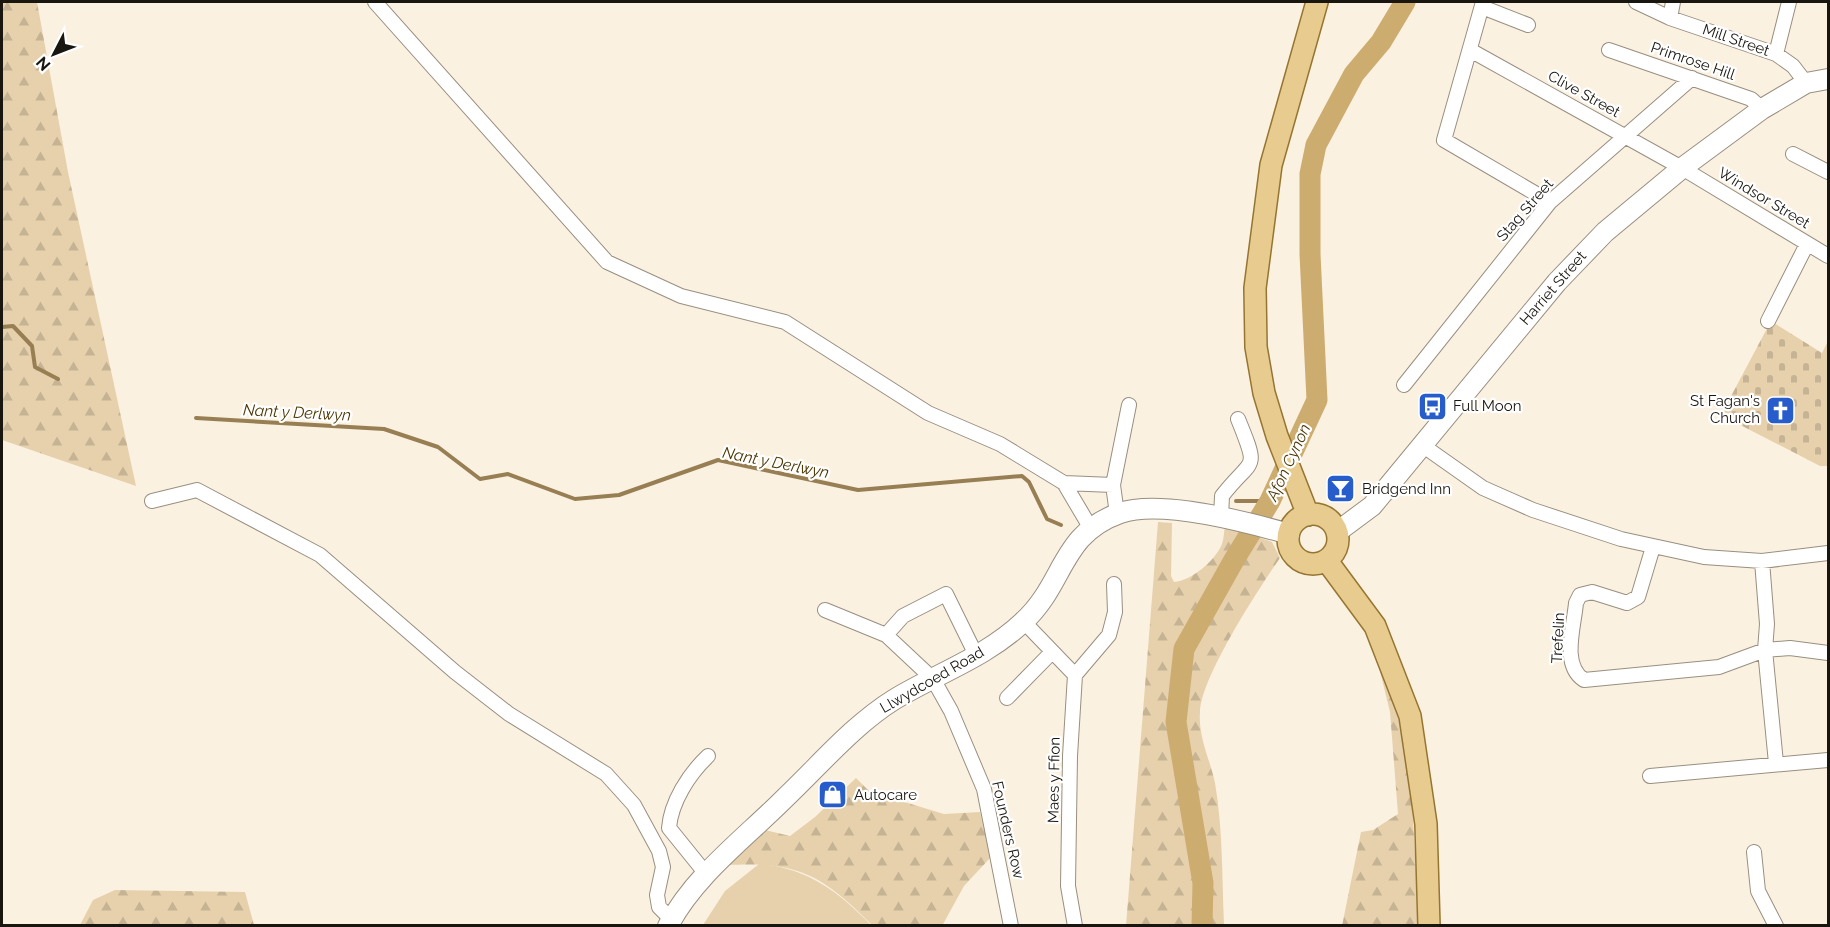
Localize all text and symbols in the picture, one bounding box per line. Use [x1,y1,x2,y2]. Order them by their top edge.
street label: Mill Street [1700,20,1772,60]
north arrow [24,24,84,84]
street label: Primrose Hill [1648,38,1738,84]
text: N [32,53,54,75]
street label: Clive Street [1545,67,1623,121]
street label: Windsor Street [1715,164,1813,232]
street label: Stag Street [1493,175,1557,245]
street label: Harriet Street [1516,247,1590,329]
bus stop icon: Full Moon [1416,390,1448,422]
place label: St Fagan's Church [1690,392,1760,427]
church icon: St Fagan's Church [1765,394,1797,426]
place label: Full Moon [1453,397,1521,415]
water label: Nant y Derlwyn [243,400,351,425]
water label: Afon Cynon [1262,421,1315,505]
water label: Nant y Derlwyn [721,443,831,482]
bar icon: Bridgend Inn [1325,473,1357,505]
place label: Bridgend Inn [1362,480,1451,498]
street label: Trefelin [1548,612,1568,664]
street label: Llwydcoed Road [877,643,987,717]
street label: Maes y Ffion [1044,737,1064,823]
shop icon: Autocare [817,779,849,811]
street label: Founders Row [988,779,1028,881]
place label: Autocare [854,786,917,804]

